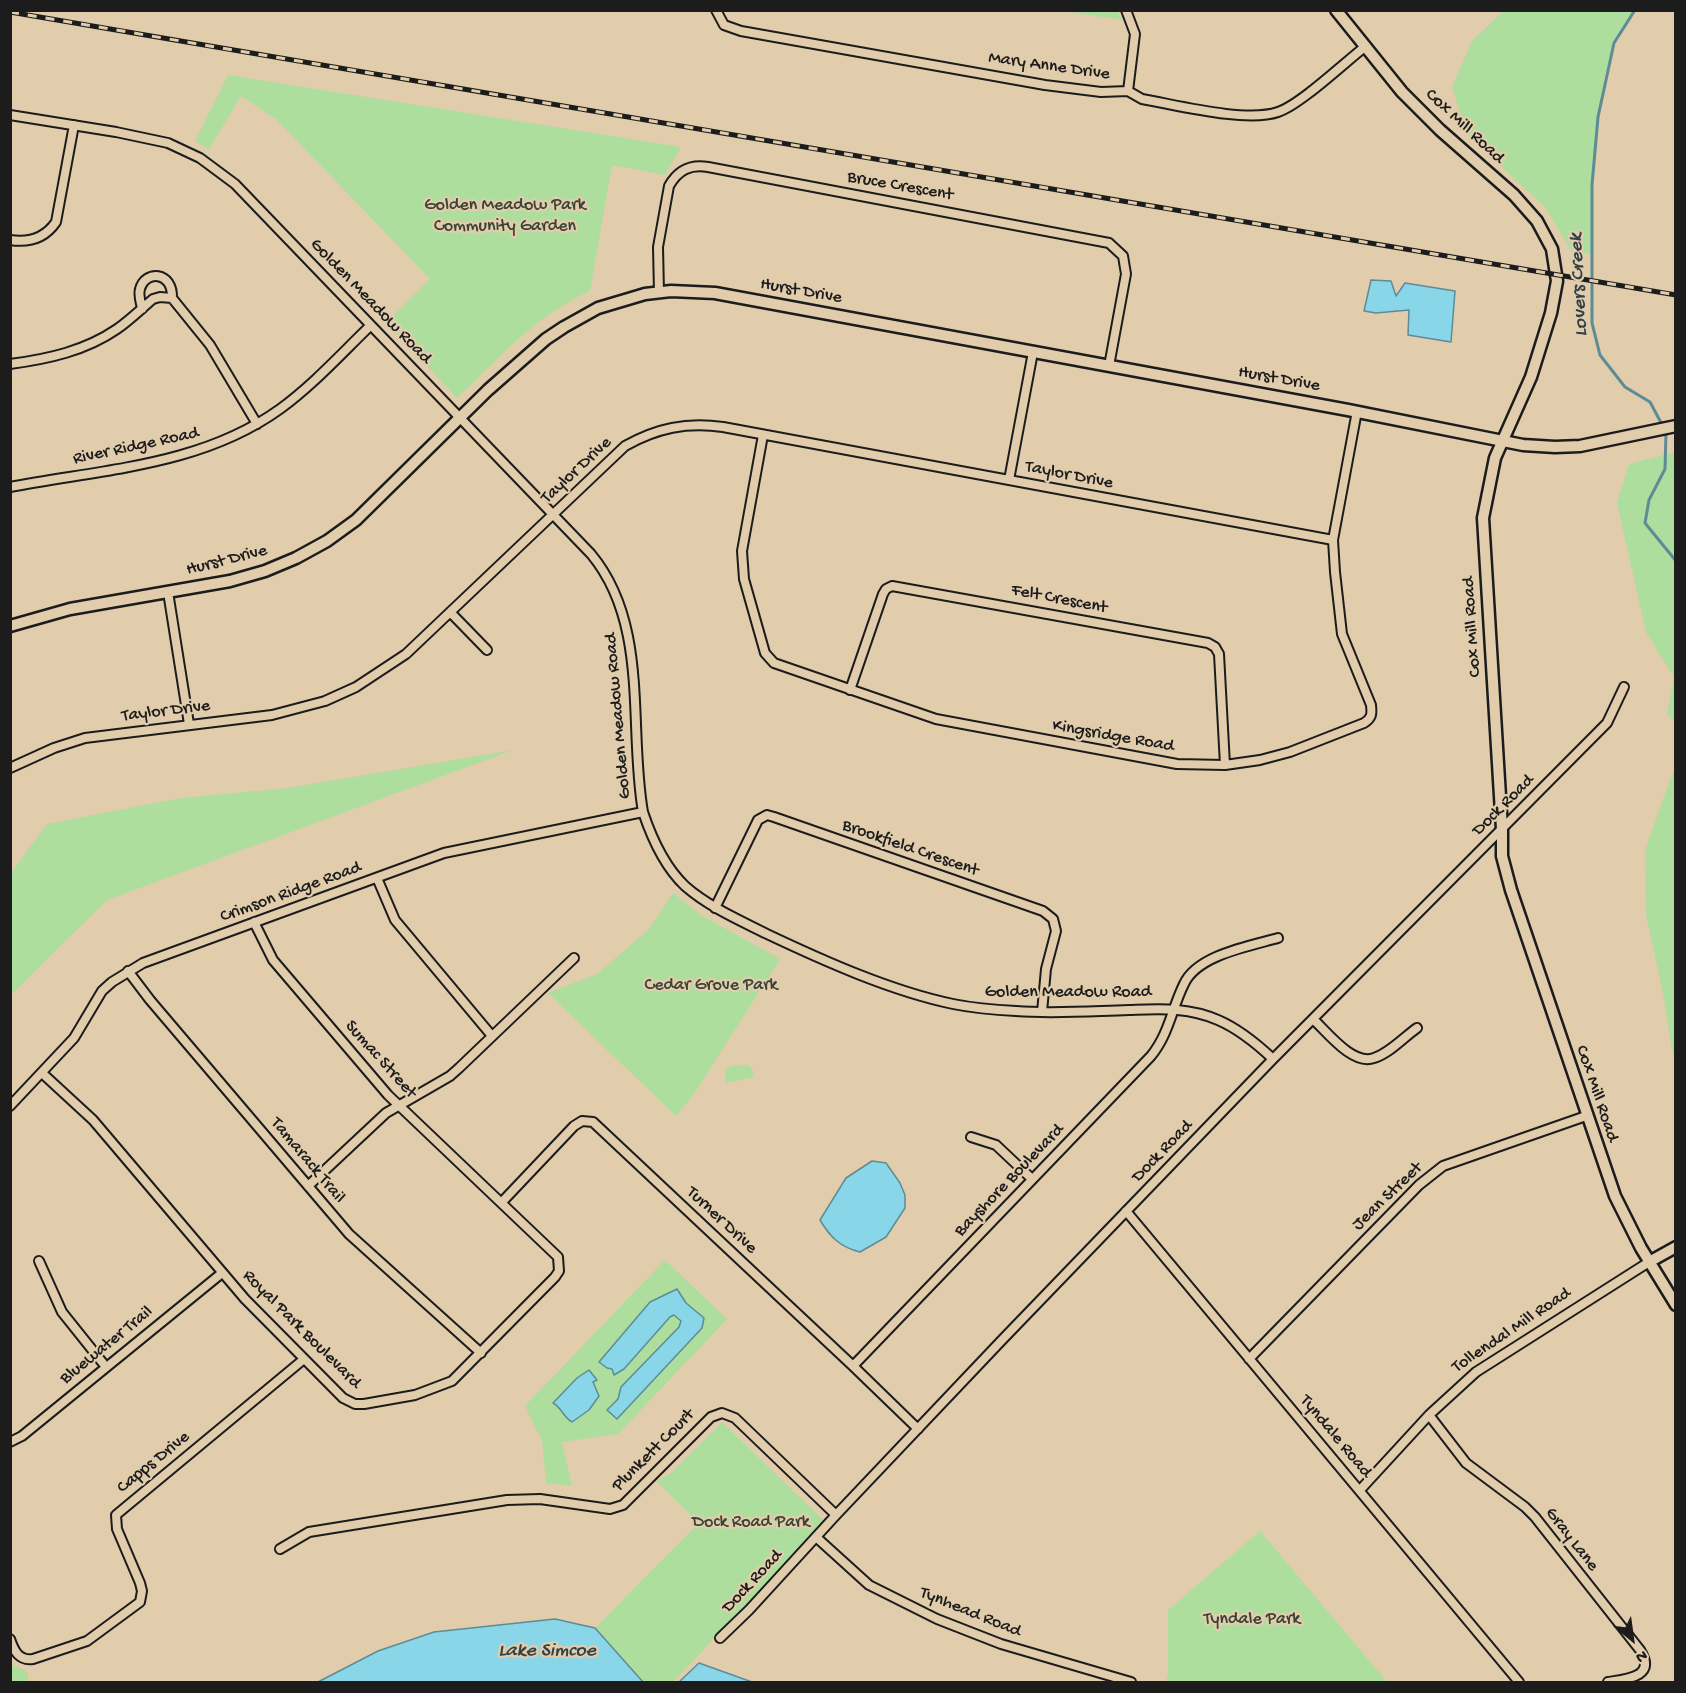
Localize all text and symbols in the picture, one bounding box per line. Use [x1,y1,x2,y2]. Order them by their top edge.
street label: Mary Anne Drive [987,48,1111,86]
street label: Cox Mill Road [1420,85,1508,169]
street label: Bruce Crescent [845,167,955,207]
park label: Golden Meadow Park Community Garden [424,195,586,238]
water label: Lovers Creek [1565,233,1595,337]
street label: Golden Meadow Road [304,235,436,369]
street label: Hurst Drive [758,274,844,310]
street label: Hurst Drive [1236,362,1322,398]
street label: River Ridge Road [71,423,201,471]
street label: Taylor Drive [537,433,617,509]
street label: Taylor Drive [1023,457,1115,495]
street label: Hurst Drive [184,541,270,581]
street label: Cox Mill Road [1459,576,1487,678]
street label: Felt Crescent [1009,580,1109,620]
street label: Golden Meadow Road [601,632,637,800]
street label: Taylor Drive [121,696,211,728]
street label: Kingsridge Road [1050,716,1176,758]
street label: Dock Road [1469,771,1539,841]
street label: Brookfield Crescent [839,815,981,883]
street label: Crimson Ridge Road [217,857,365,929]
park label: Cedar Grove Park [644,975,778,997]
street label: Golden Meadow Road [985,982,1151,1004]
street label: Sumac Street [339,1016,421,1104]
street label: Cox Mill Road [1569,1043,1623,1145]
street label: Tamarack Trail [265,1114,349,1208]
street label: Dock Road [1128,1116,1198,1188]
street label: Bayshore Boulevard [951,1120,1069,1242]
street label: Jean Street [1348,1158,1428,1236]
street label: Turner Drive [681,1183,761,1259]
street label: Royal Park Boulevard [237,1266,365,1394]
street label: Tollendal Mill Road [1448,1283,1576,1379]
street label: Bluewater Trail [56,1302,158,1390]
street label: Tyndale Road [1294,1391,1376,1483]
street label: Plunkett Court [608,1405,700,1497]
street label: Capps Drive [113,1427,195,1499]
street label: Gray Lane [1539,1504,1603,1576]
park label: Dock Road Park [692,1512,810,1534]
street label: Dock Road [718,1546,788,1618]
street label: Tynhead Road [916,1583,1024,1643]
park label: Tyndale Park [1204,1609,1300,1631]
north arrow [1602,1609,1662,1669]
water label: Lake Simcoe [498,1640,596,1664]
text: N [1632,1644,1650,1666]

